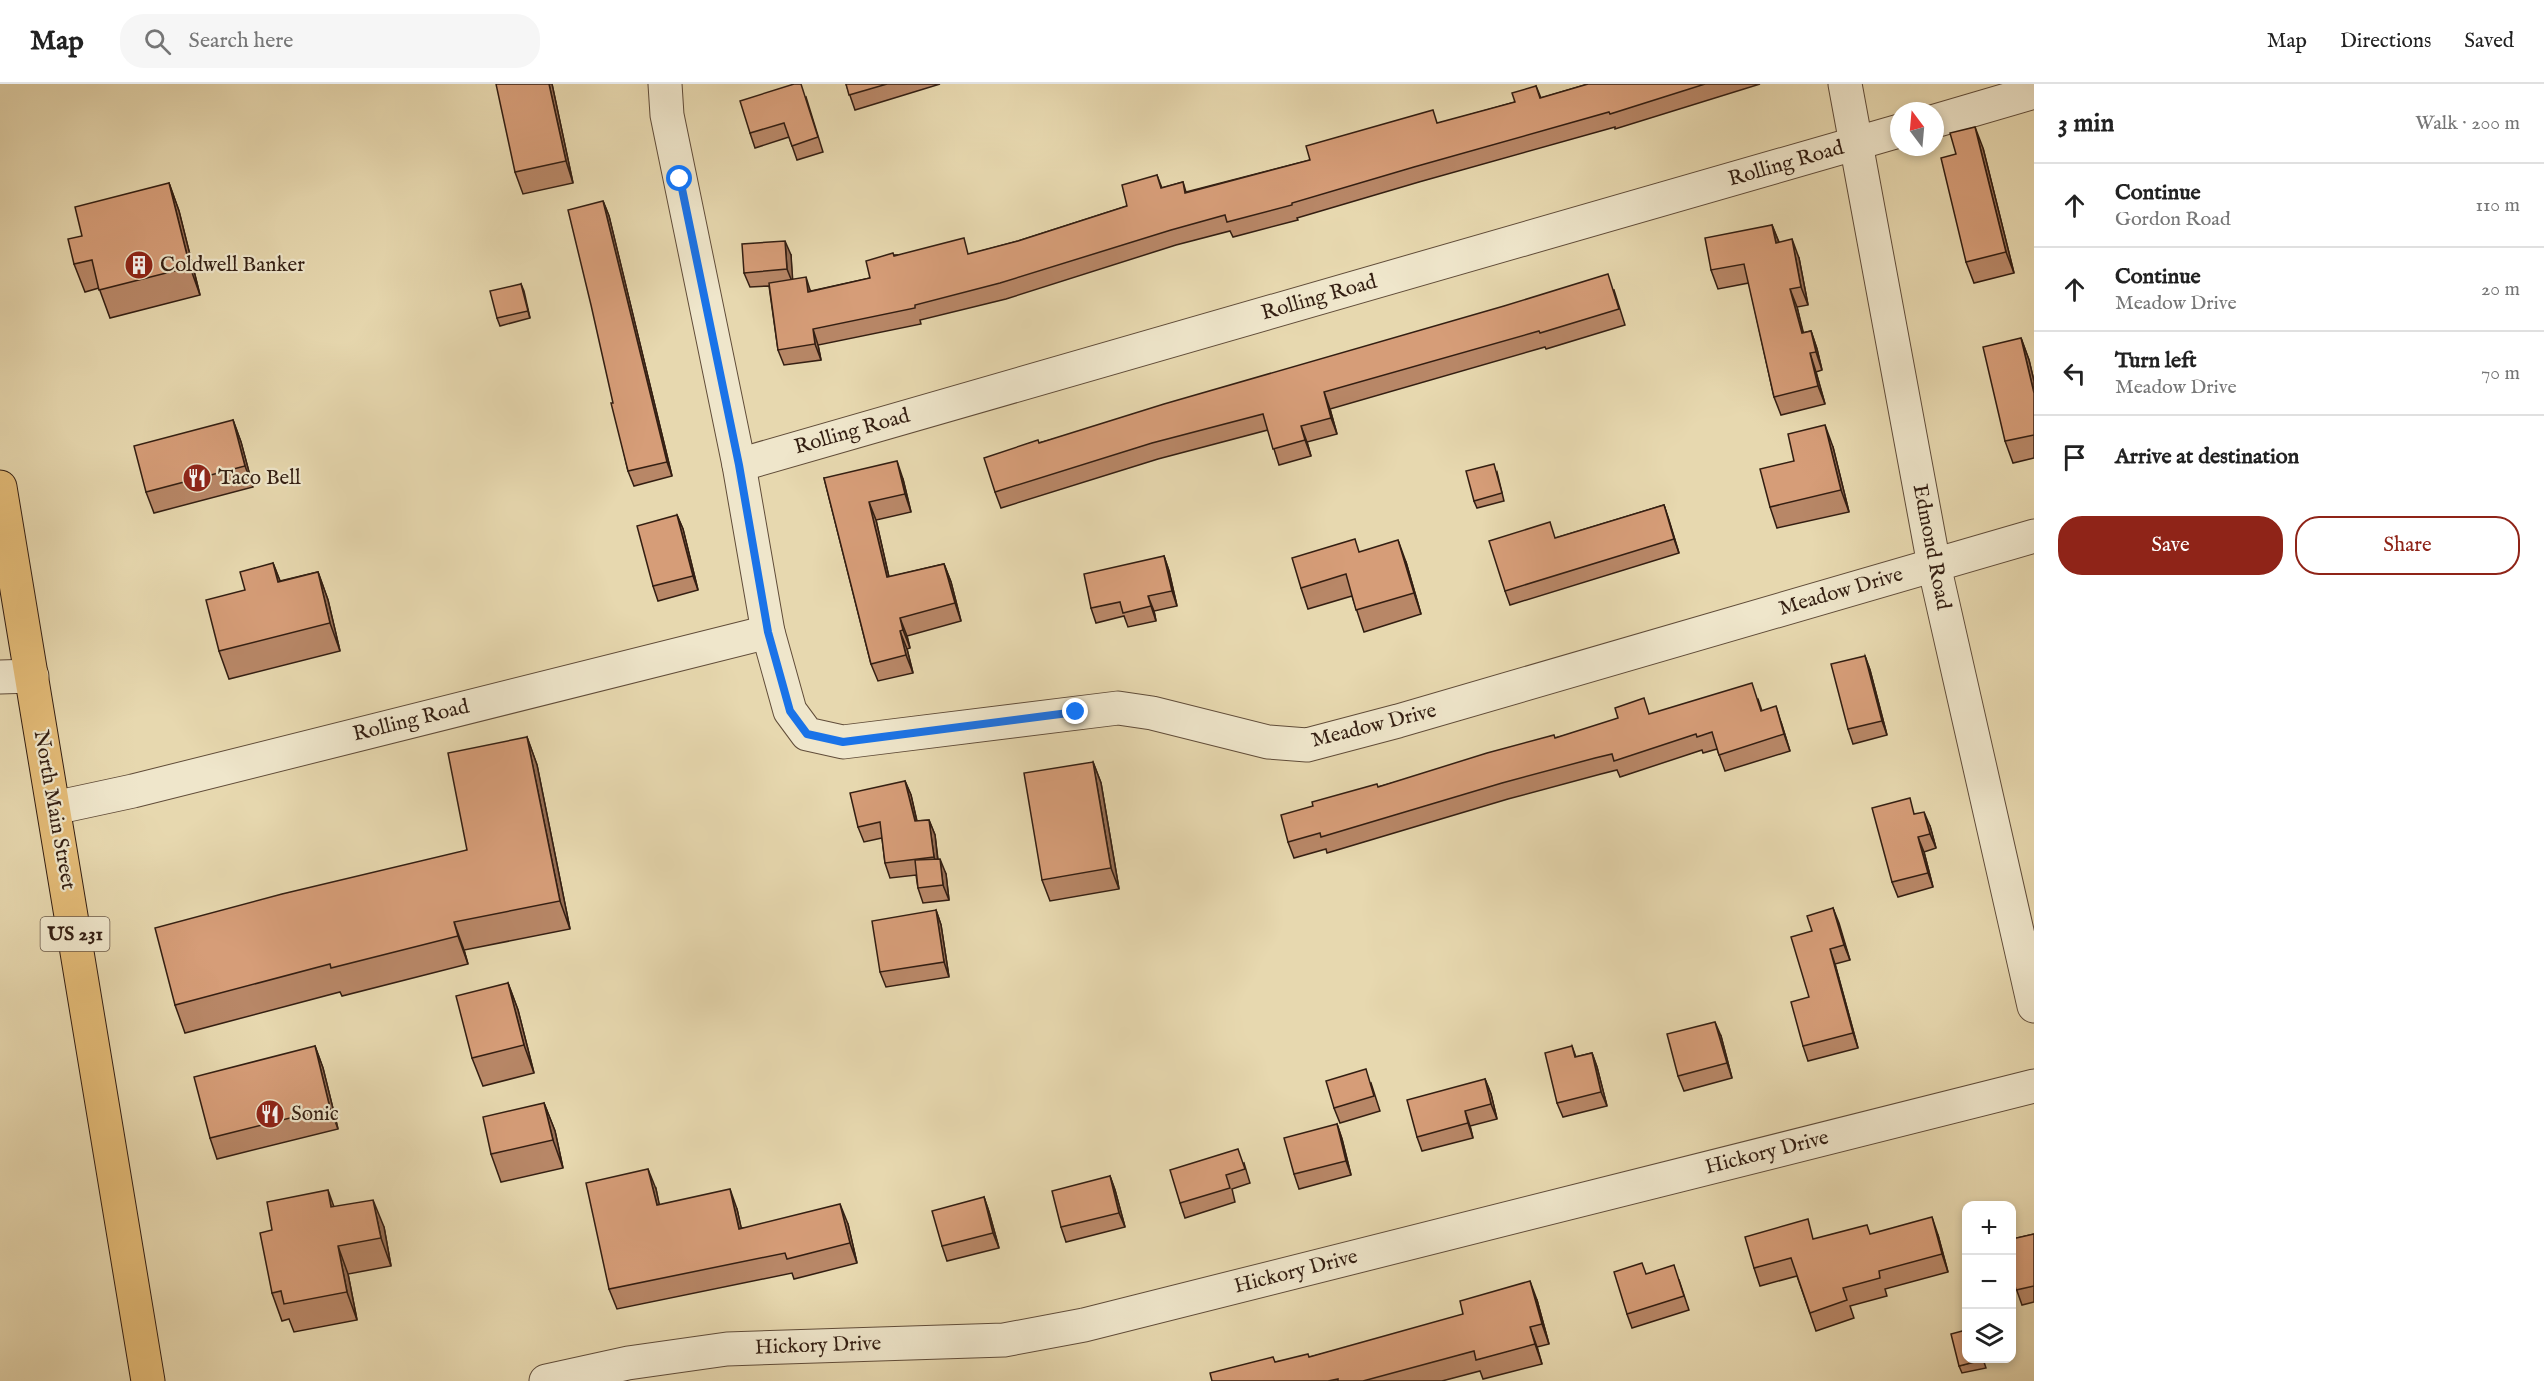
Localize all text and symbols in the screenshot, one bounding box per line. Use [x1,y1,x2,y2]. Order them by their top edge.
search box [120,14,540,68]
text: Map [30,24,84,59]
icon: search [141,25,174,58]
text: Search here [189,27,293,55]
text: Map [2267,28,2307,55]
text: Directions [2340,28,2431,55]
text: Saved [2464,28,2514,55]
north arrow [1890,102,1944,156]
text: 3 min [2058,107,2114,140]
text: Walk · 200 m [2415,111,2520,136]
street label: Rolling Road [1725,134,1848,193]
route start [666,165,692,191]
text: Continue [2115,179,2201,207]
icon: ahead [2058,189,2091,222]
text: 110 m [2476,193,2520,218]
text: Gordon Road [2115,207,2231,232]
building icon: Coldwell Banker [123,249,155,281]
place label: Coldwell Banker [160,252,305,279]
text: Continue [2115,263,2201,291]
street label: Rolling Road [1258,268,1381,327]
icon: ahead [2058,273,2091,306]
text: 20 m [2481,277,2520,302]
text: Meadow Drive [2115,291,2237,316]
text: Turn left [2115,347,2197,375]
icon: left [2058,357,2091,390]
text: 70 m [2481,361,2520,386]
text: Meadow Drive [2115,375,2237,400]
street label: Rolling Road [791,402,914,461]
icon: arrive [2058,441,2091,474]
text: Arrive at destination [2115,443,2299,471]
restaurant icon: Taco Bell [181,462,213,494]
place label: Taco Bell [218,465,301,492]
street label: Edmond Road [1906,482,1957,613]
button: Save [2058,516,2283,575]
button: Share [2295,516,2520,575]
street label: Meadow Drive [1776,561,1907,623]
street label: Rolling Road [350,693,473,748]
street label: Meadow Drive [1309,697,1440,755]
route end [1062,698,1088,724]
street label: North Main Street [27,728,81,892]
road number: US 231 [40,917,110,951]
restaurant icon: Sonic [254,1098,286,1130]
place label: Sonic [291,1101,339,1128]
street label: Hickory Drive [1702,1125,1832,1181]
map controls [1962,1201,2016,1363]
button: + [1962,1201,2016,1255]
street label: Hickory Drive [1231,1244,1361,1300]
button: − [1962,1255,2016,1309]
button: layers [1962,1309,2016,1363]
street label: Hickory Drive [754,1330,882,1362]

